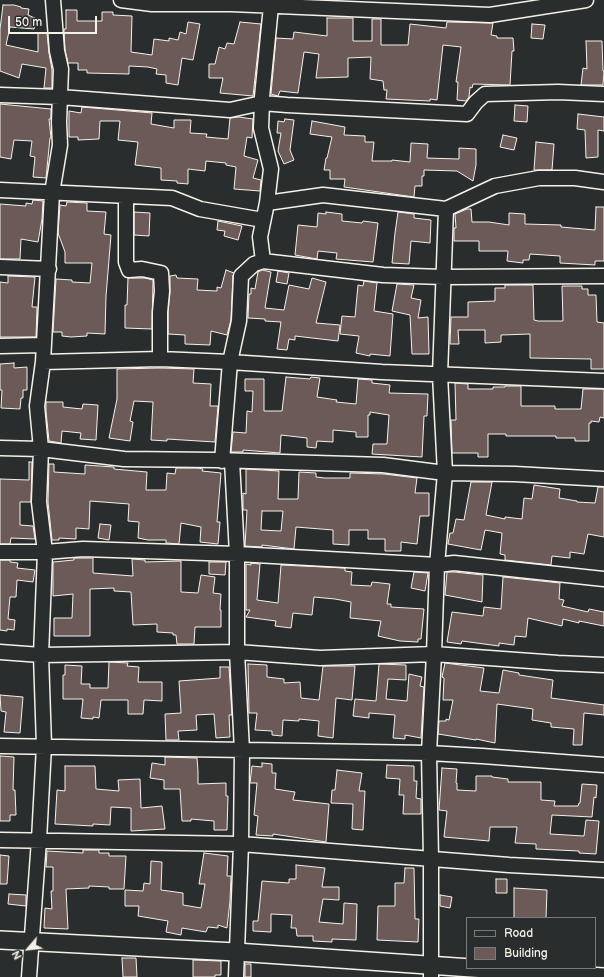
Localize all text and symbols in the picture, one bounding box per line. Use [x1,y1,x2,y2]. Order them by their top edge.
scale bar [10,8,99,34]
text: 50 m [15,15,42,30]
legend [466,917,596,969]
text: Road [504,926,533,941]
north arrow [8,929,48,969]
text: Building [504,946,548,961]
text: N [9,948,25,962]

